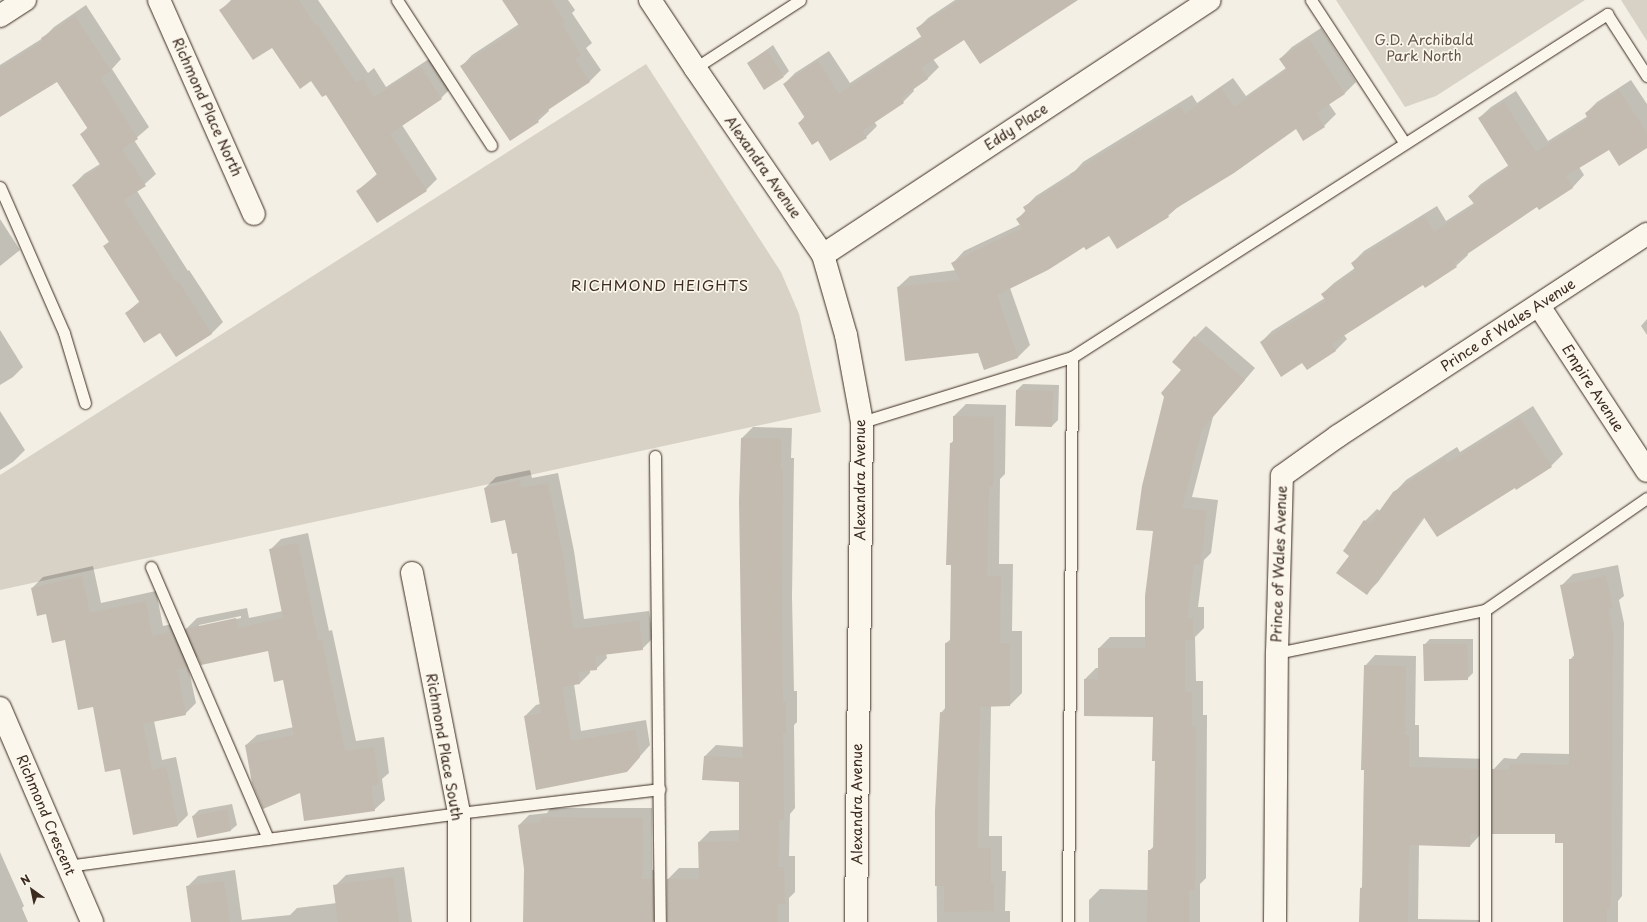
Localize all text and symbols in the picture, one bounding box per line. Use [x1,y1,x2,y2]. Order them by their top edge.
park label: G.D. Archibald Park North [1375,32,1473,64]
street label: Richmond Place North [169,35,245,179]
street label: Eddy Place [981,100,1051,154]
street label: Alexandra Avenue [721,112,805,222]
street label: Prince of Wales Avenue [1438,275,1578,375]
district label: RICHMOND HEIGHTS [572,276,748,294]
street label: Empire Avenue [1559,341,1627,435]
street label: Alexandra Avenue [852,419,868,541]
street label: Prince of Wales Avenue [1268,485,1290,643]
street label: Richmond Place South [423,672,465,822]
street label: Alexandra Avenue [849,743,865,865]
street label: Richmond Crescent [13,752,79,878]
north arrow [12,870,52,910]
text: N [17,870,33,889]

